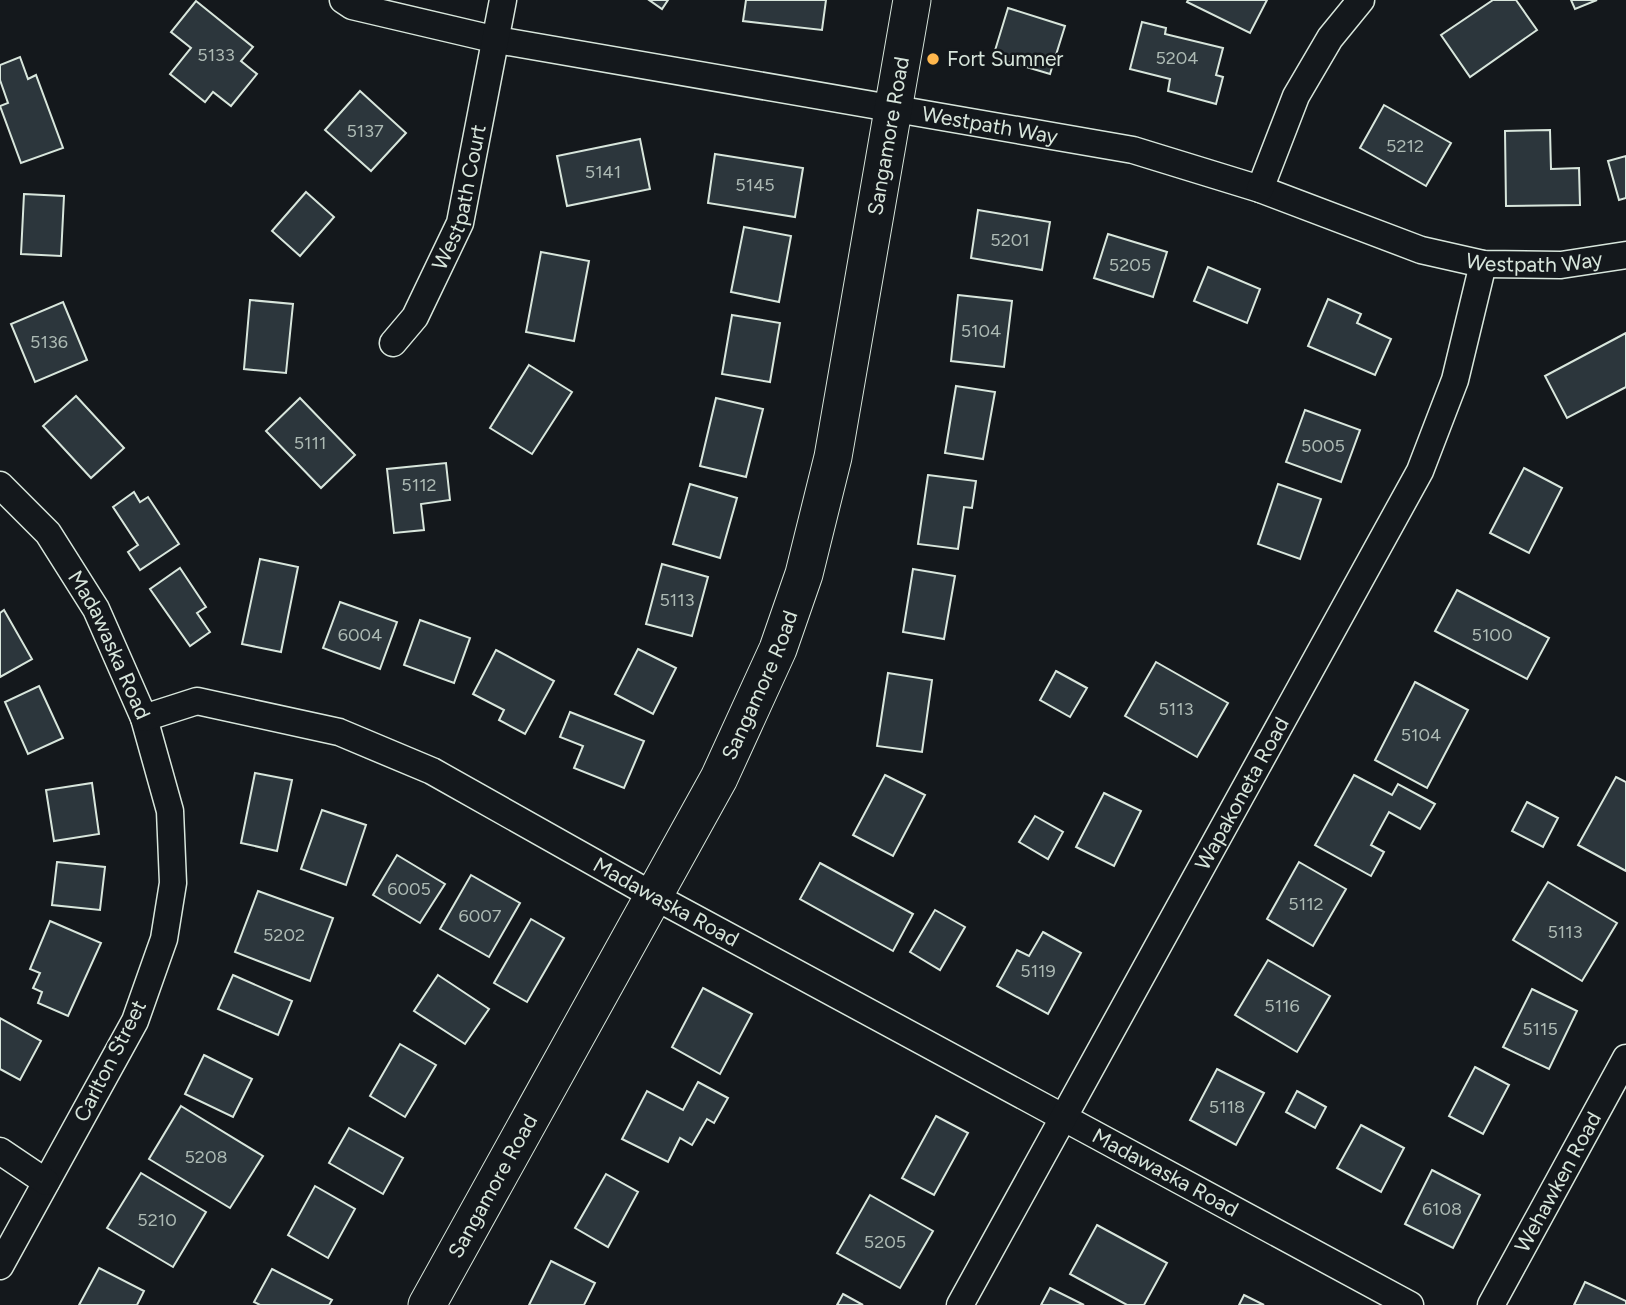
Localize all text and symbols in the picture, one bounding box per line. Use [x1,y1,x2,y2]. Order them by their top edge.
house number: 5133 [197,44,235,66]
place label: Fort Sumner [947,46,1063,71]
house number: 5204 [1155,47,1199,69]
marker: Fort Sumner [925,51,941,67]
street label: Sangamore Road [862,55,914,217]
street label: Westpath Way [920,101,1060,149]
house number: 5137 [346,120,384,142]
street label: Westpath Court [426,122,491,274]
house number: 5212 [1386,135,1424,157]
house number: 5141 [585,161,621,183]
house number: 5145 [735,174,775,196]
house number: 5201 [990,229,1030,251]
street label: Westpath Way [1463,246,1604,277]
house number: 5205 [1109,254,1151,276]
house number: 5104 [961,320,1001,342]
house number: 5136 [30,331,68,353]
house number: 5111 [294,432,326,454]
house number: 5005 [1301,435,1345,457]
house number: 5112 [401,474,437,496]
street label: Madawaska Road [63,566,156,723]
house number: 5113 [659,589,695,611]
street label: Sangamore Road [716,607,802,764]
house number: 6004 [338,624,382,646]
house number: 5100 [1472,624,1512,646]
house number: 5113 [1158,698,1194,720]
street label: Wapakoneta Road [1189,713,1294,874]
house number: 5104 [1401,724,1441,746]
street label: Madawaska Road [589,851,743,952]
house number: 6005 [387,878,431,900]
house number: 5112 [1288,893,1324,915]
house number: 6007 [459,905,502,927]
house number: 5113 [1547,921,1583,943]
house number: 5202 [263,924,305,946]
house number: 5119 [1020,960,1056,982]
house number: 5116 [1264,995,1300,1017]
street label: Carlton Street [68,996,151,1126]
house number: 5115 [1522,1018,1558,1040]
house number: 5118 [1209,1096,1245,1118]
street label: Wehawken Road [1509,1107,1606,1256]
street label: Sangamore Road [443,1110,542,1262]
street label: Madawaska Road [1088,1123,1243,1222]
house number: 5208 [184,1146,228,1168]
house number: 6108 [1422,1198,1462,1220]
house number: 5210 [137,1209,177,1231]
house number: 5205 [864,1231,906,1253]

